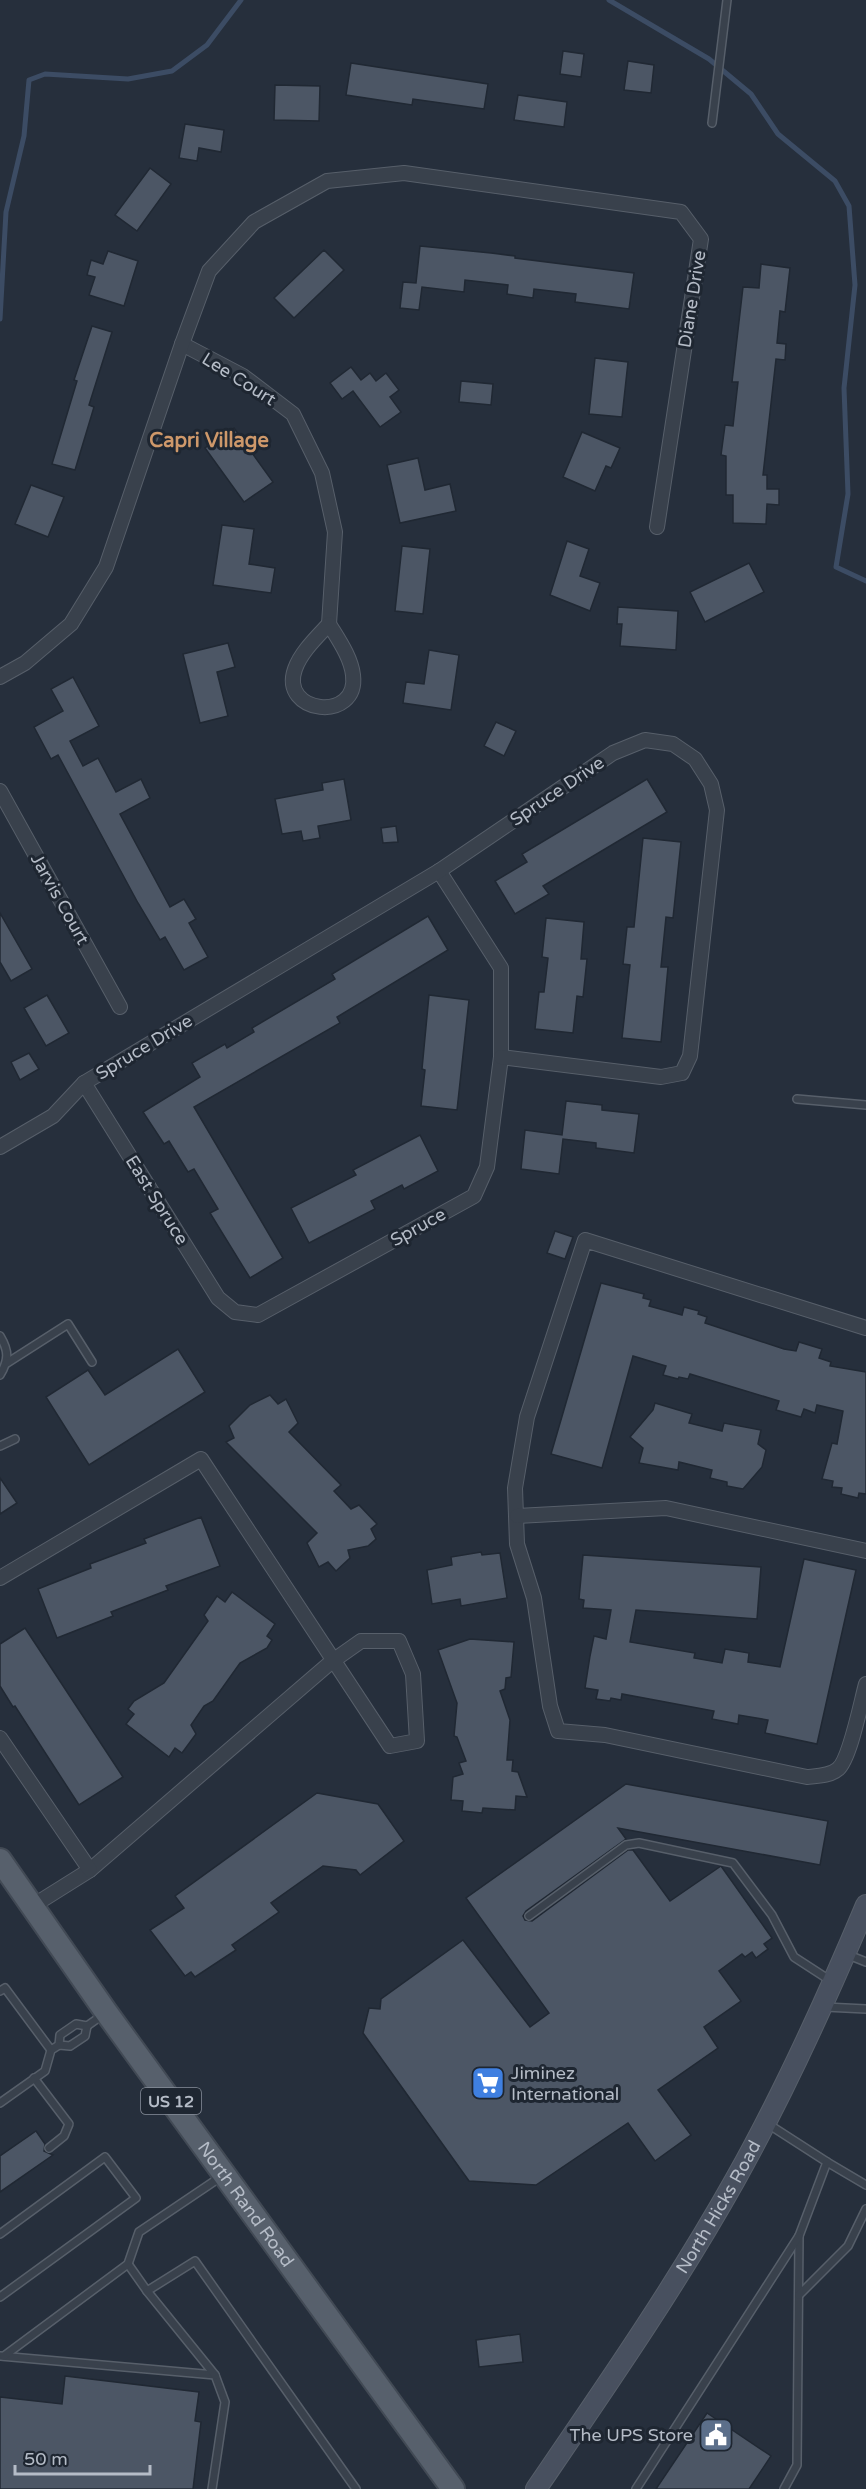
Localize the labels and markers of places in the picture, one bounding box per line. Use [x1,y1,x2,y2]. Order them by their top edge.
place label: Jiminez International [511,2062,619,2105]
supermarket icon: Jiminez International [470,2065,506,2101]
public building icon: The UPS Store [698,2417,734,2453]
place label: The UPS Store [570,2424,693,2446]

